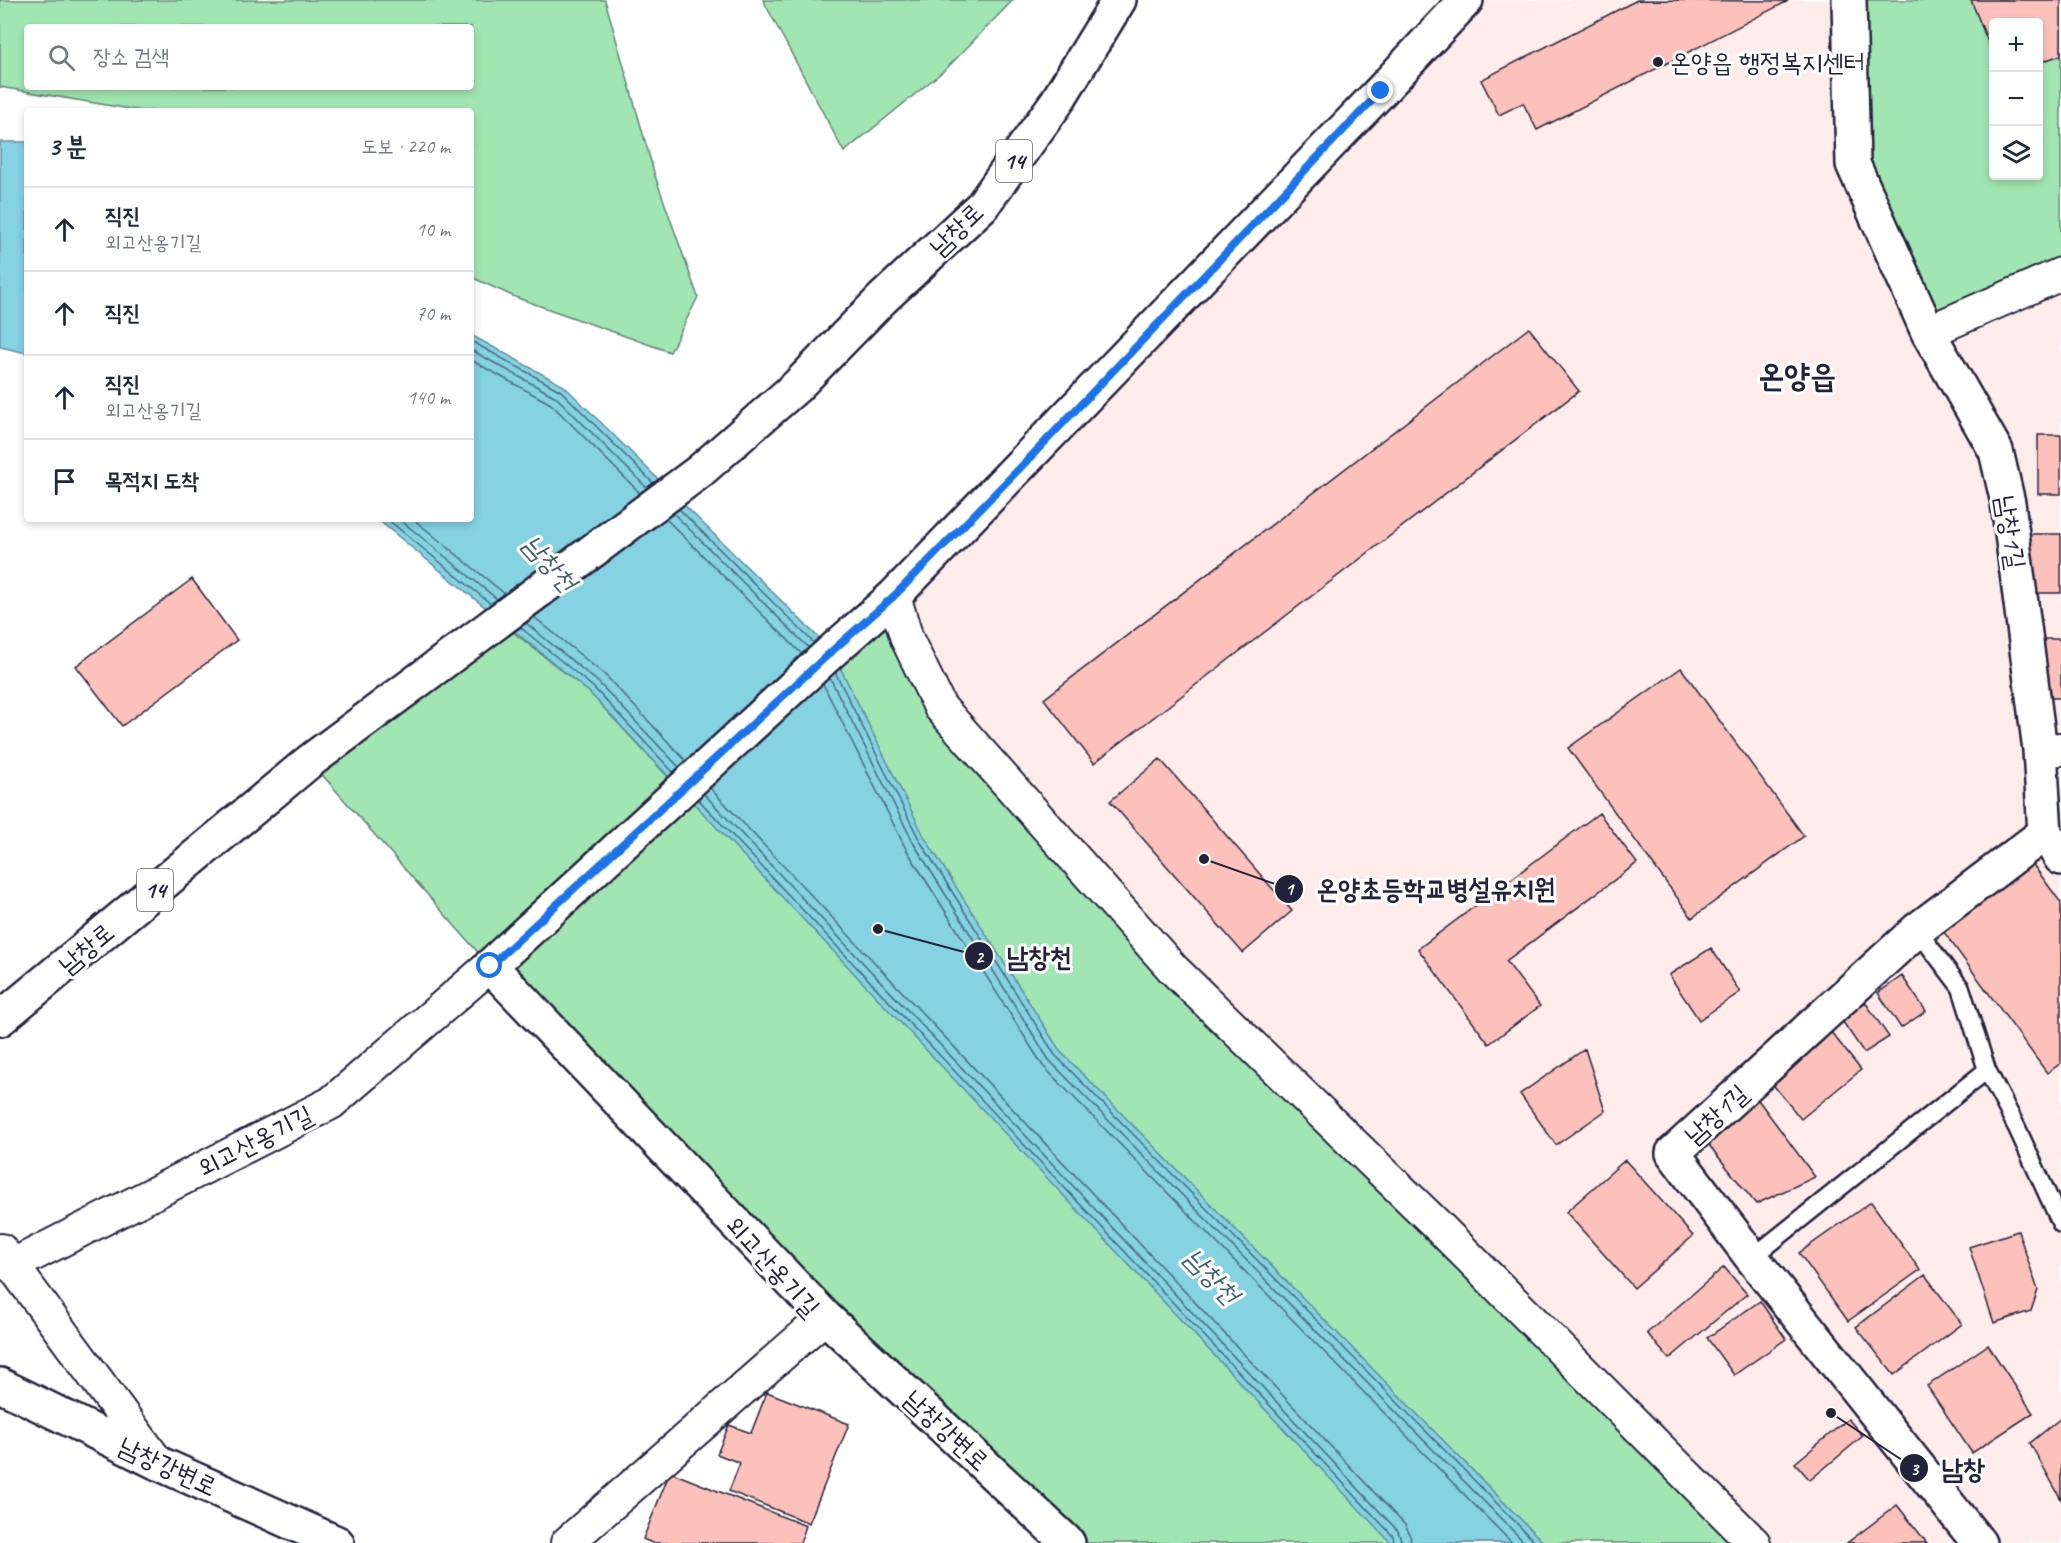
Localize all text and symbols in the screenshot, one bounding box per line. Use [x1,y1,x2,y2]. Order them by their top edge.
map controls [1989,18,2043,180]
button: + [1989,18,2043,72]
search box [24,24,474,90]
icon: search [45,41,78,74]
text: 장소 검색 [93,43,169,71]
place label: 온양읍 행정복지센터 [1670,46,1865,79]
marker: 온양읍 행정복지센터 [1651,55,1665,69]
button: − [1989,72,2043,126]
route end [1367,77,1393,103]
button: layers [1989,126,2043,180]
text: 3 분 [48,130,87,163]
text: 도보 · 220 m [361,134,450,159]
road number: 14 [996,140,1032,182]
street label: 남창로 [922,196,990,263]
text: 직진 [105,202,140,230]
icon: ahead [48,213,81,246]
text: 10 m [416,217,450,242]
text: 외고산옹기길 [105,230,202,255]
icon: ahead [48,297,81,330]
text: 직진 [105,299,140,327]
text: 70 m [416,301,450,326]
district label: 온양읍 [1758,355,1836,396]
text: 직진 [105,370,140,398]
icon: ahead [48,381,81,414]
text: 140 m [407,385,450,410]
text: 외고산옹기길 [105,398,202,423]
icon: arrive [48,465,81,498]
text: 목적지 도착 [105,467,199,495]
street label: 남창1길 [1988,493,2033,572]
water label: 남창천 [516,527,586,600]
callout: 온양초등학교병설유치원 [1274,866,1567,911]
road number: 14 [137,869,173,911]
text: 온양초등학교병설유치원 [1317,872,1556,906]
text: 1 [1285,878,1295,900]
street label: 남창로 [52,916,121,981]
callout: 남창천 [964,934,1083,979]
text: 남창천 [1006,940,1072,974]
text: 2 [975,946,985,968]
route start [476,952,502,978]
street label: 남창1길 [1678,1077,1755,1152]
street label: 외고산옹기길 [192,1098,319,1185]
street label: 외고산옹기길 [718,1209,827,1324]
water label: 남창천 [1177,1241,1248,1313]
street label: 남창강변로 [897,1383,996,1478]
street label: 남창강변로 [113,1429,222,1504]
callout: 남창 [1899,1446,1997,1491]
text: 남창 [1941,1452,1985,1486]
text: 3 [1910,1458,1920,1480]

